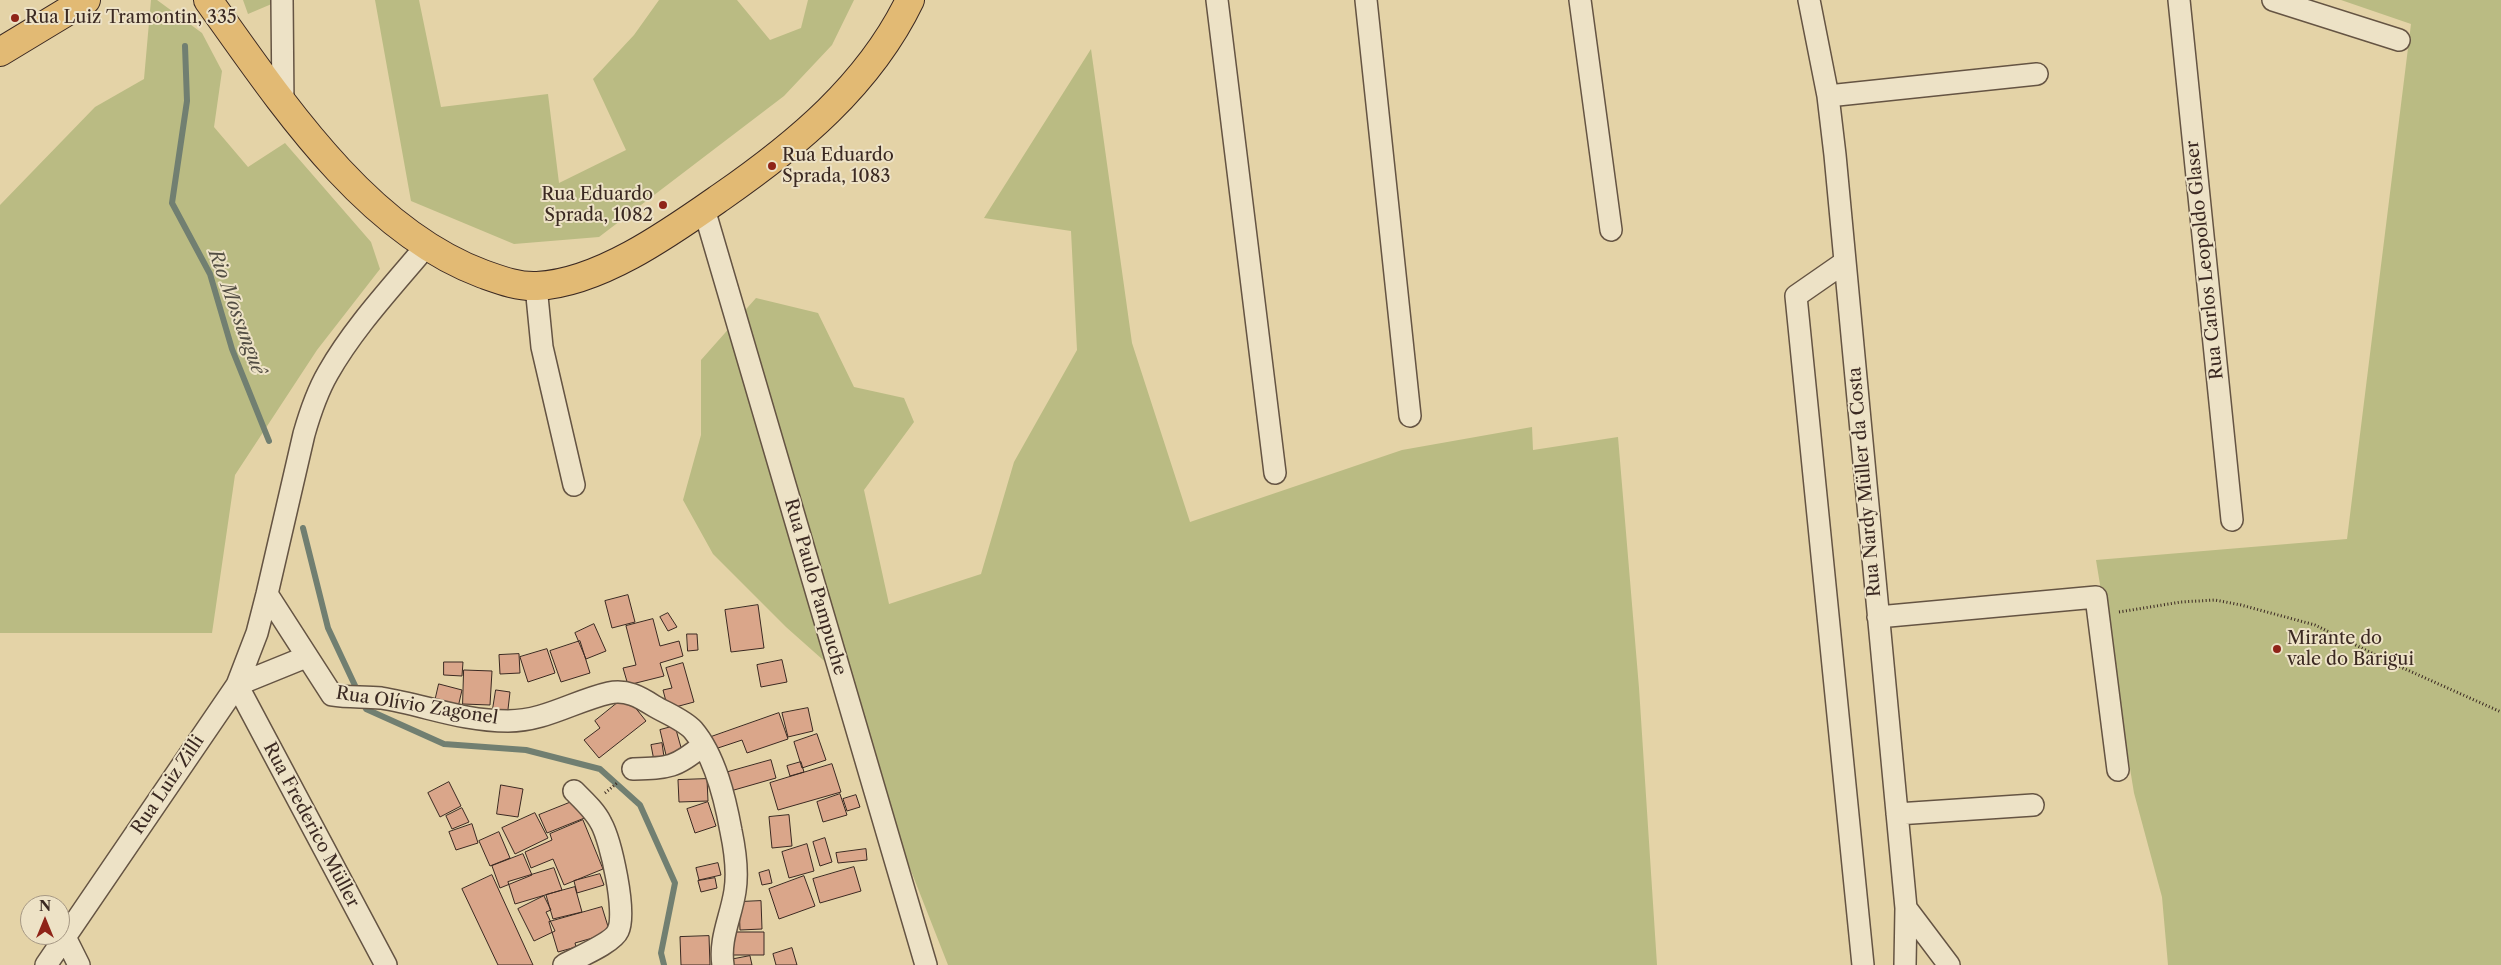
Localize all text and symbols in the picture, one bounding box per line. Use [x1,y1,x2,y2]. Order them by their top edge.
place label: Rua Luiz Tramontin, 335 [25,7,237,29]
marker: Rua Luiz Tramontin, 335 [9,12,21,24]
street label: Rua Carlos Leopoldo Glaser [2182,139,2228,381]
place label: Rua Eduardo Sprada, 1083 [782,145,894,188]
marker: Rua Eduardo Sprada, 1083 [766,160,778,172]
place label: Rua Eduardo Sprada, 1082 [541,184,653,226]
marker: Rua Eduardo Sprada, 1082 [657,199,669,211]
water label: Rio Mossunguê [203,246,269,378]
street label: Rua Nardy Müller da Costa [1844,366,1886,598]
street label: Rua Paulo Pampuche [779,496,851,678]
place label: Mirante do vale do Barigui [2287,628,2414,670]
marker: Mirante do vale do Barigui [2271,643,2283,655]
street label: Rua Olívio Zagonel [334,683,500,729]
street label: Rua Luiz Zilli [127,731,209,839]
street label: Rua Frederico Müller [258,739,364,911]
north arrow [20,895,70,945]
text: N [39,897,51,915]

